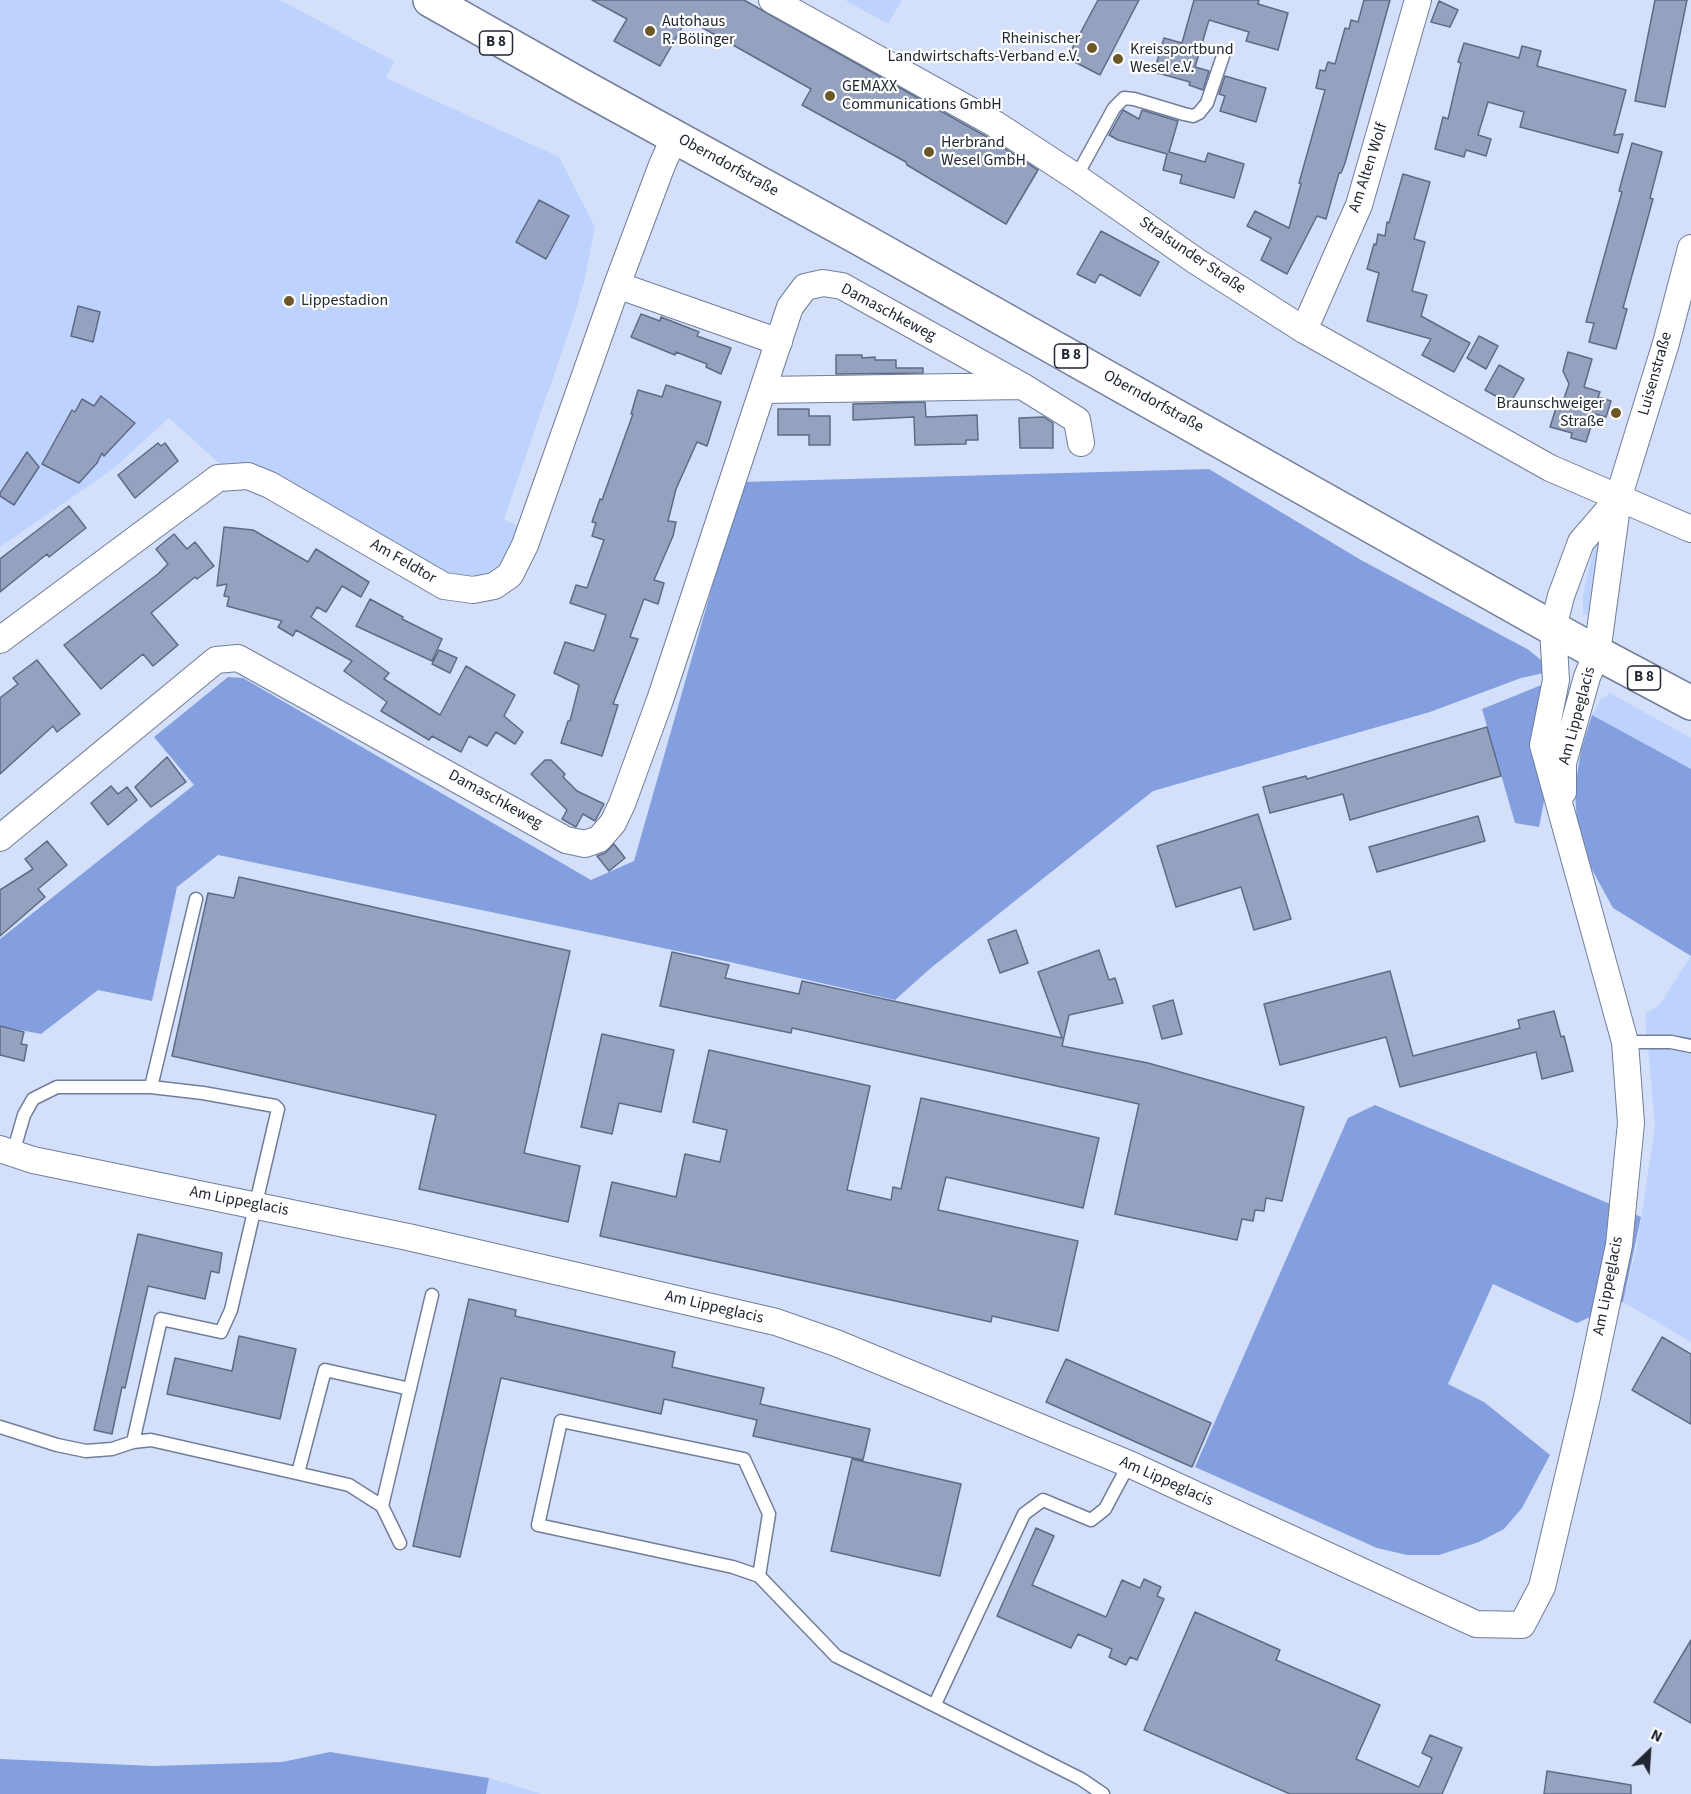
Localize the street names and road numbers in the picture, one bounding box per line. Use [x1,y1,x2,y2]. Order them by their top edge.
road number: B 8 [480,31,512,55]
street label: Am Alten Wolf [1346,121,1392,215]
street label: Oberndorfstraße [675,131,781,201]
street label: Stralsunder Straße [1135,213,1249,299]
street label: Damaschkeweg [837,280,939,346]
street label: Luisenstraße [1635,330,1677,418]
road number: B 8 [1054,344,1088,368]
street label: Oberndorfstraße [1100,367,1206,437]
street label: Am Feldtor [367,535,439,589]
street label: Am Lippeglacis [1556,665,1600,767]
road number: B 8 [1628,666,1660,690]
street label: Damaschkeweg [444,766,546,834]
street label: Am Lippeglacis [188,1183,290,1221]
street label: Am Lippeglacis [1590,1235,1628,1337]
street label: Am Lippeglacis [663,1287,765,1329]
street label: Am Lippeglacis [1116,1453,1216,1511]

